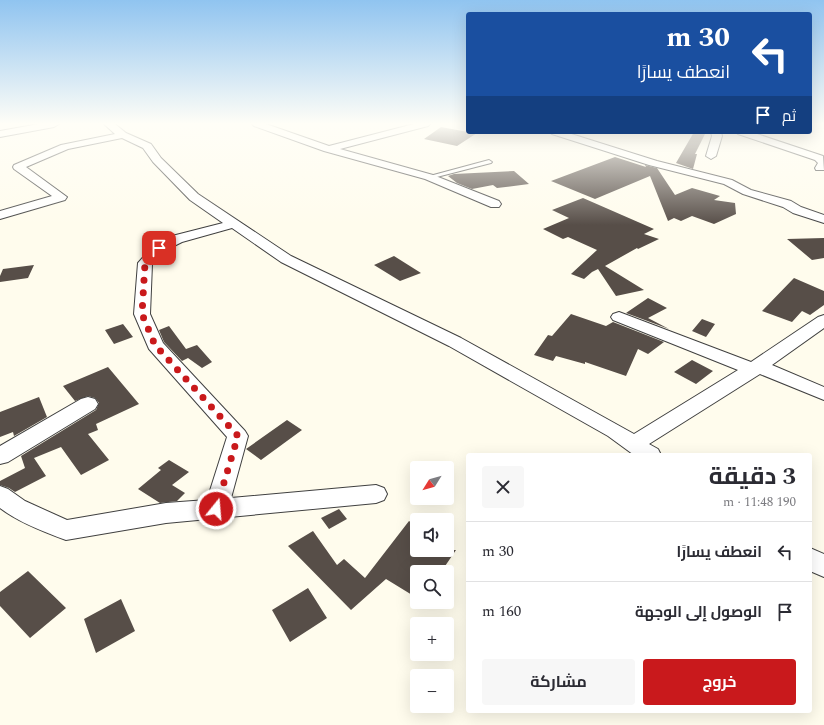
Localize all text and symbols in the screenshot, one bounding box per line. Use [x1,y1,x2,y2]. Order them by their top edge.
text: 30 m [666,16,730,59]
icon: left [744,28,796,80]
text: انعطف يسارًا [637,59,730,86]
icon: arrive [752,104,774,126]
text: ثم [782,105,796,128]
pin [142,231,176,265]
icon: arrive [148,237,170,259]
text: 3 دقيقة [709,459,796,495]
north arrow [410,461,454,505]
map controls [410,461,454,713]
button: close [482,466,524,508]
position arrow [195,488,237,530]
text: 190 m · 11:48 [723,492,796,512]
button: sound [410,513,454,557]
text: 30 m [482,540,514,563]
text: انعطف يسارًا [676,541,762,564]
icon: left [774,541,796,563]
button: search [410,565,454,609]
text: 160 m [482,600,521,623]
text: الوصول إلى الوجهة [635,601,762,624]
icon: arrive [774,601,796,623]
button: + [410,617,454,661]
button: مشاركة [482,659,635,705]
button: خروج [643,659,796,705]
button: − [410,669,454,713]

